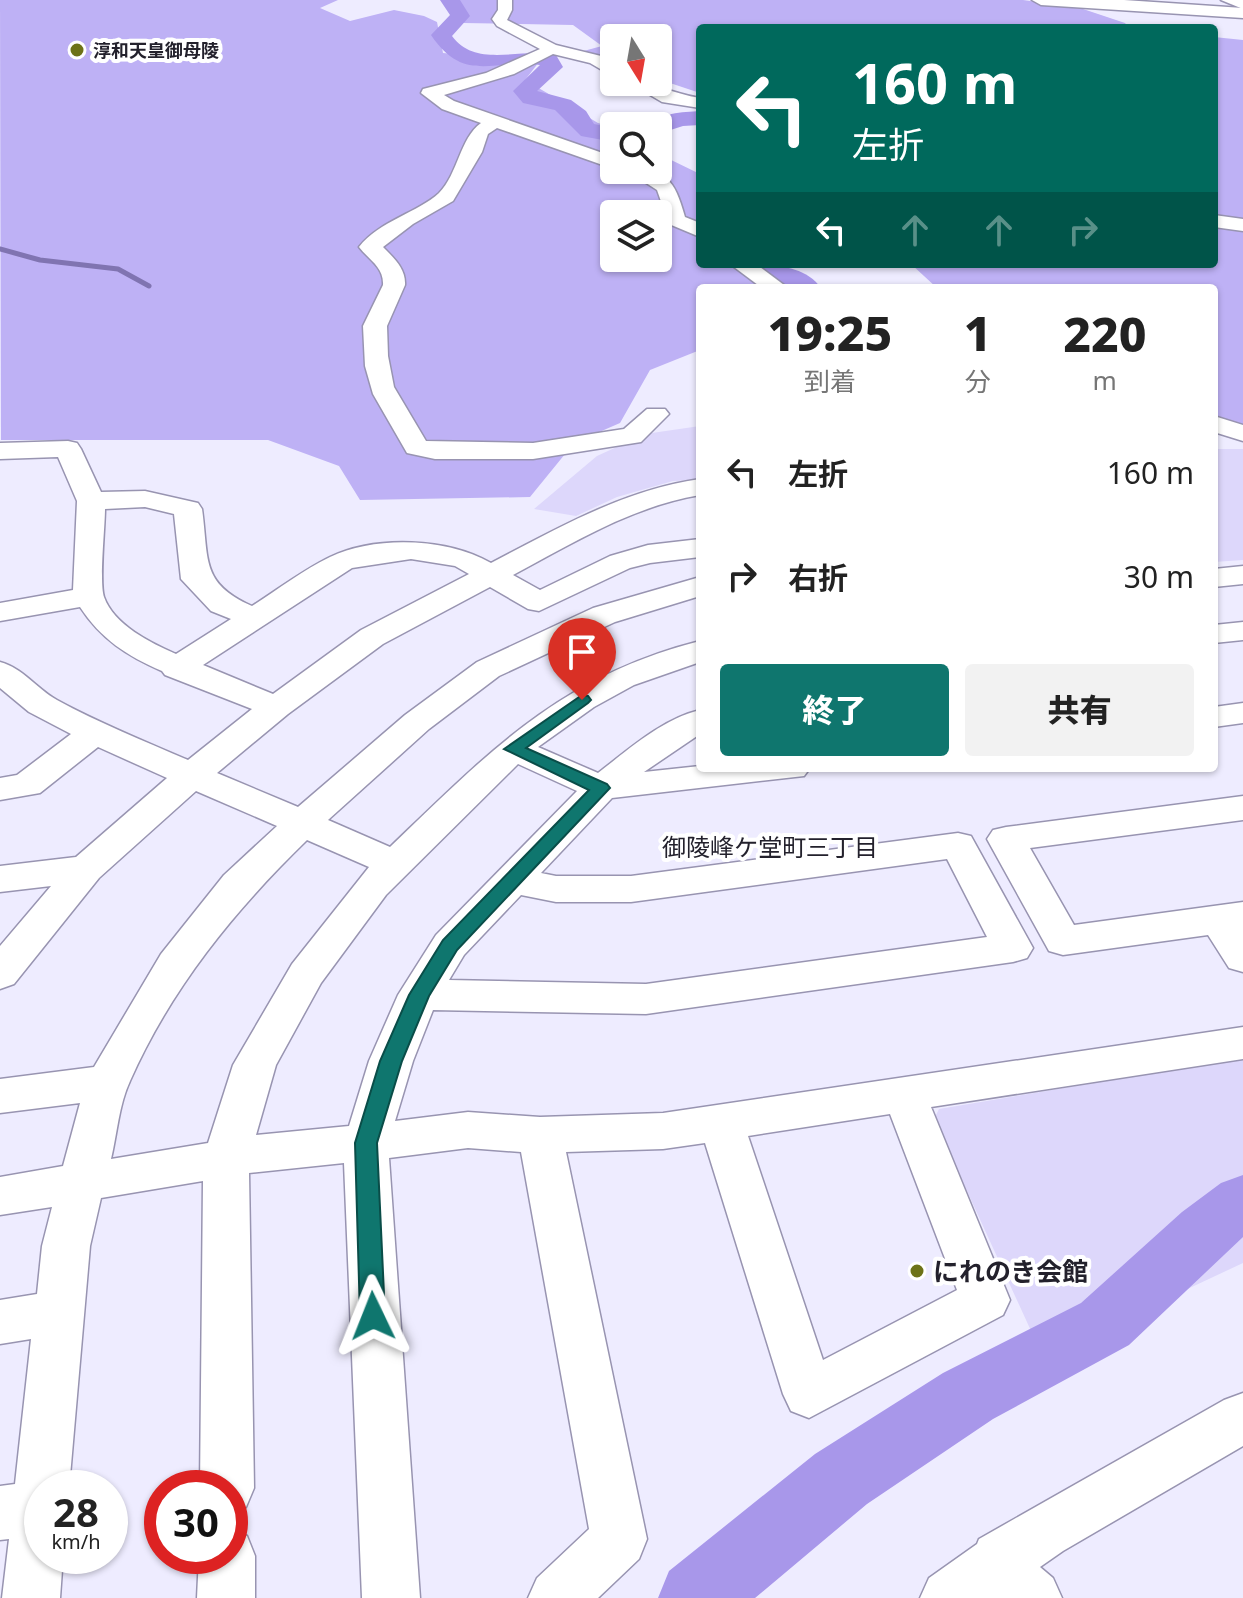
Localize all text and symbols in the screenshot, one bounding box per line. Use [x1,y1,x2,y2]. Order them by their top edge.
north arrow [600,24,672,96]
map controls [600,24,672,272]
place label: 淳和天皇御母陵 [93,38,219,62]
marker: 淳和天皇御母陵 [68,41,86,59]
text: 160 m [852,44,1017,120]
icon: left [720,56,824,160]
button: search [600,112,672,184]
text: 左折 [852,120,924,169]
button: layers [600,200,672,272]
icon: left [809,208,853,252]
icon: ahead [893,208,937,252]
icon: ahead [977,208,1021,252]
icon: right [1061,208,1105,252]
text: 19:25 [768,300,892,365]
text: 1 [964,300,992,365]
text: 220 [1063,301,1146,366]
text: m [1093,362,1117,398]
text: 到着 [804,363,856,399]
text: 分 [965,363,991,399]
icon: left [720,450,764,494]
text: 160 m [1107,452,1194,493]
text: 左折 [788,453,848,494]
icon: right [720,554,764,598]
text: 30 m [1124,556,1194,597]
text: 右折 [788,557,848,598]
pin [548,618,616,700]
icon: arrive [560,630,604,674]
button: 終了 [720,664,949,756]
button: 共有 [965,664,1194,756]
district label: 御陵峰ケ堂町三丁目 [662,830,878,863]
place label: にれのき会館 [933,1253,1088,1289]
marker: にれのき会館 [908,1262,926,1280]
position arrow [331,1274,415,1358]
speed limit sign: 30 [144,1470,248,1574]
text: 28 [53,1484,99,1539]
text: km/h [51,1528,101,1555]

